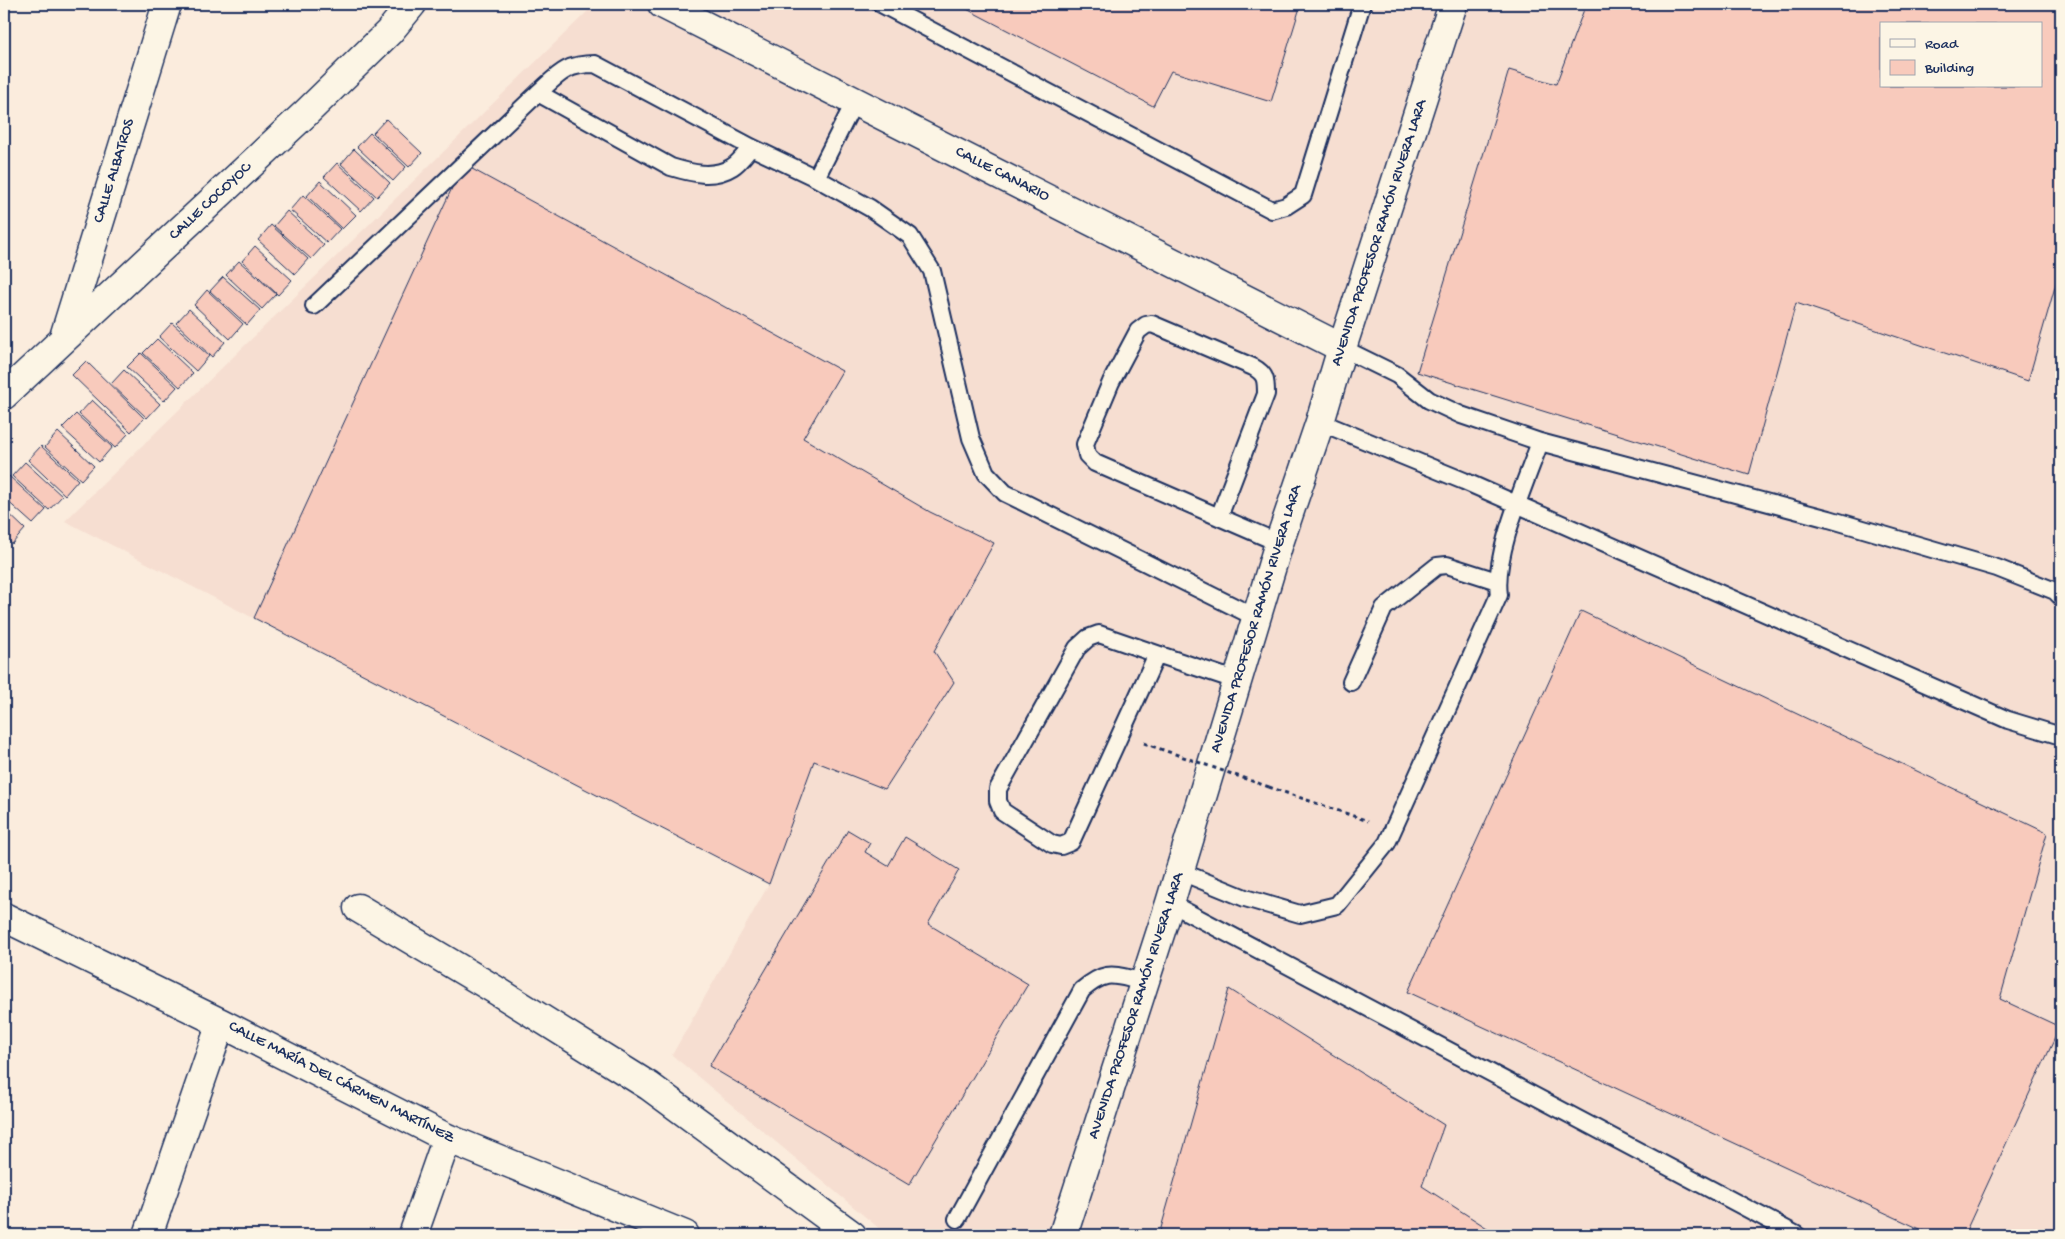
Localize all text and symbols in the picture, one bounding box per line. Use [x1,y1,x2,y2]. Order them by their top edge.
legend [1880,22,2042,88]
text: Road [1925,36,1959,54]
text: Building [1924,60,1974,78]
street label: AVENIDA PROFESOR RAMÓN RIVERA LARA [1328,96,1433,369]
street label: CALLE ALBATROS [90,116,140,225]
street label: CALLE CANARIO [952,143,1053,207]
street label: CALLE COCOYOC [166,158,257,245]
street label: AVENIDA PROFESOR RAMÓN RIVERA LARA [1207,481,1307,755]
street label: AVENIDA PROFESOR RAMÓN RIVERA LARA [1085,869,1190,1142]
street label: CALLE MARÍA DEL CÁRMEN MARTÍNEZ [225,1017,458,1149]

